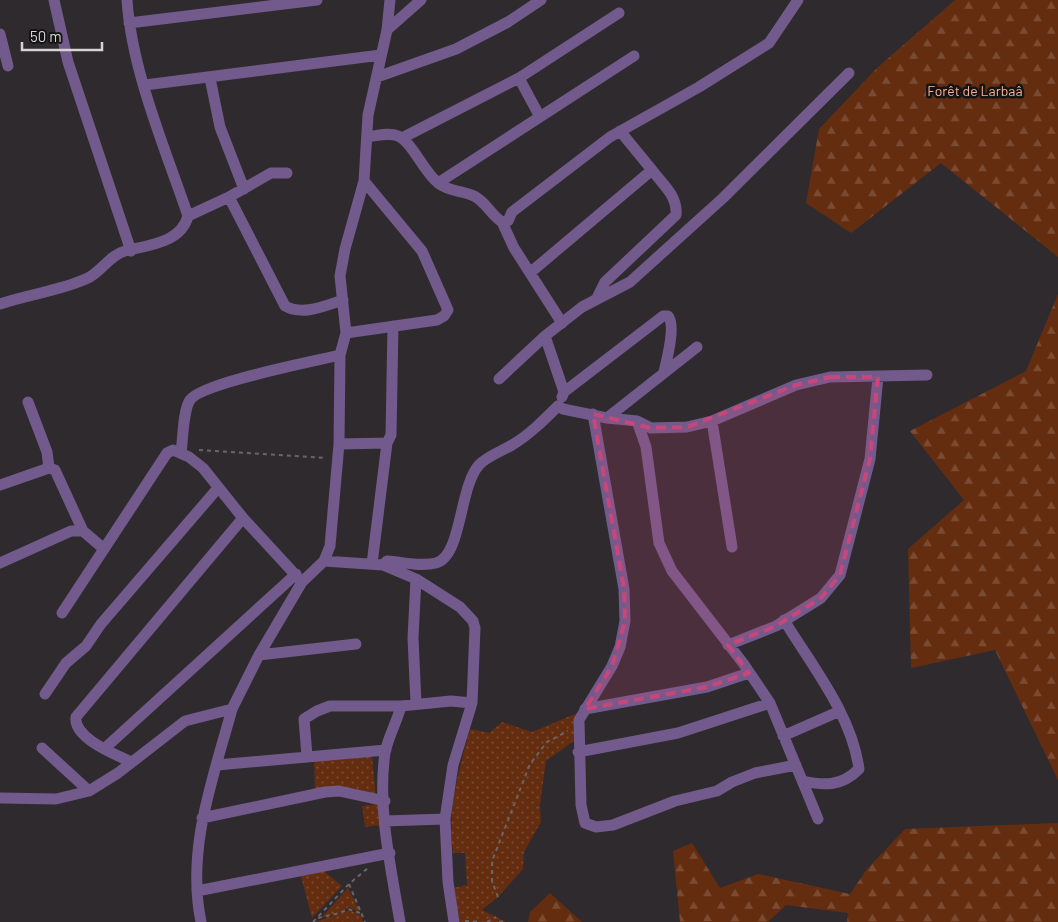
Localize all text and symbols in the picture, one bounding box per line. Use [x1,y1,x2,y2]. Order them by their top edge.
scale bar [22,20,102,52]
text: 50 m [30,27,62,45]
park label: Forêt de Larbaâ [927,82,1023,99]

